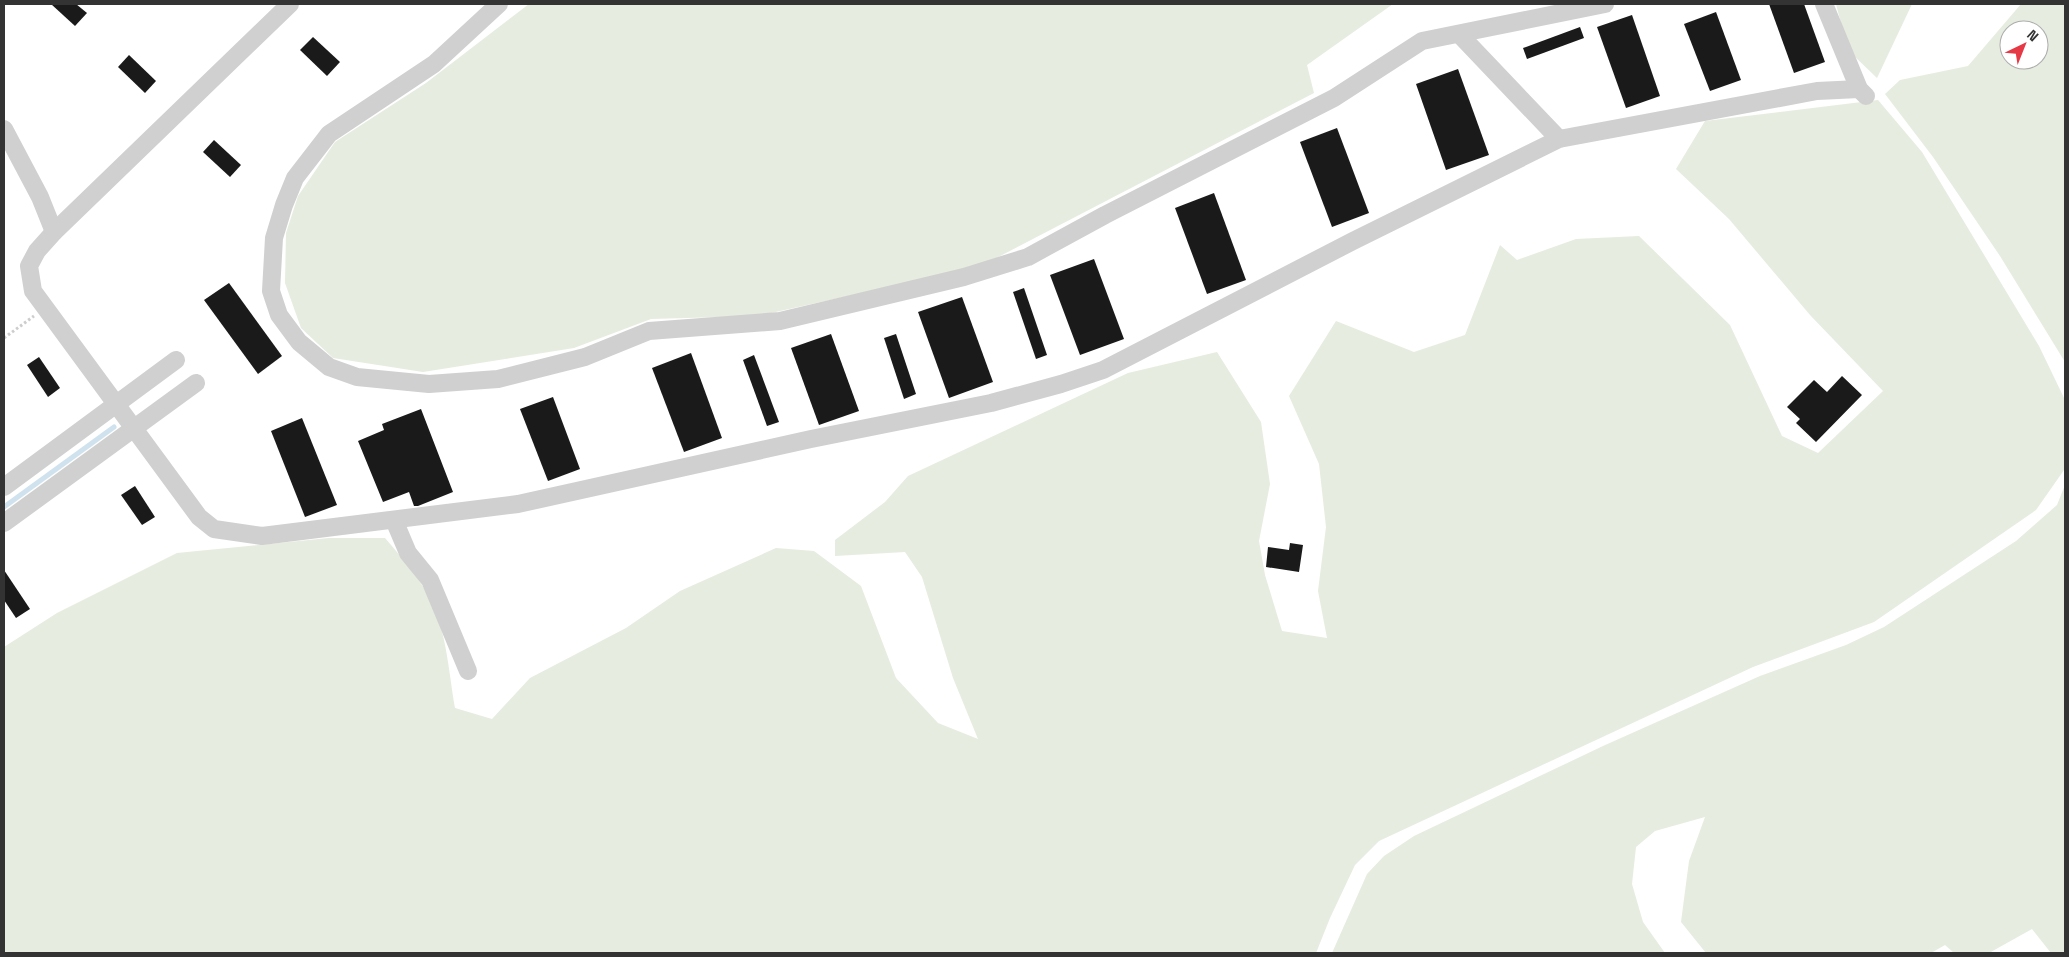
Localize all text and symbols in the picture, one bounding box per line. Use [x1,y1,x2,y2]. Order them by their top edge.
north arrow [1999,20,2049,70]
text: N [2023,26,2042,45]

